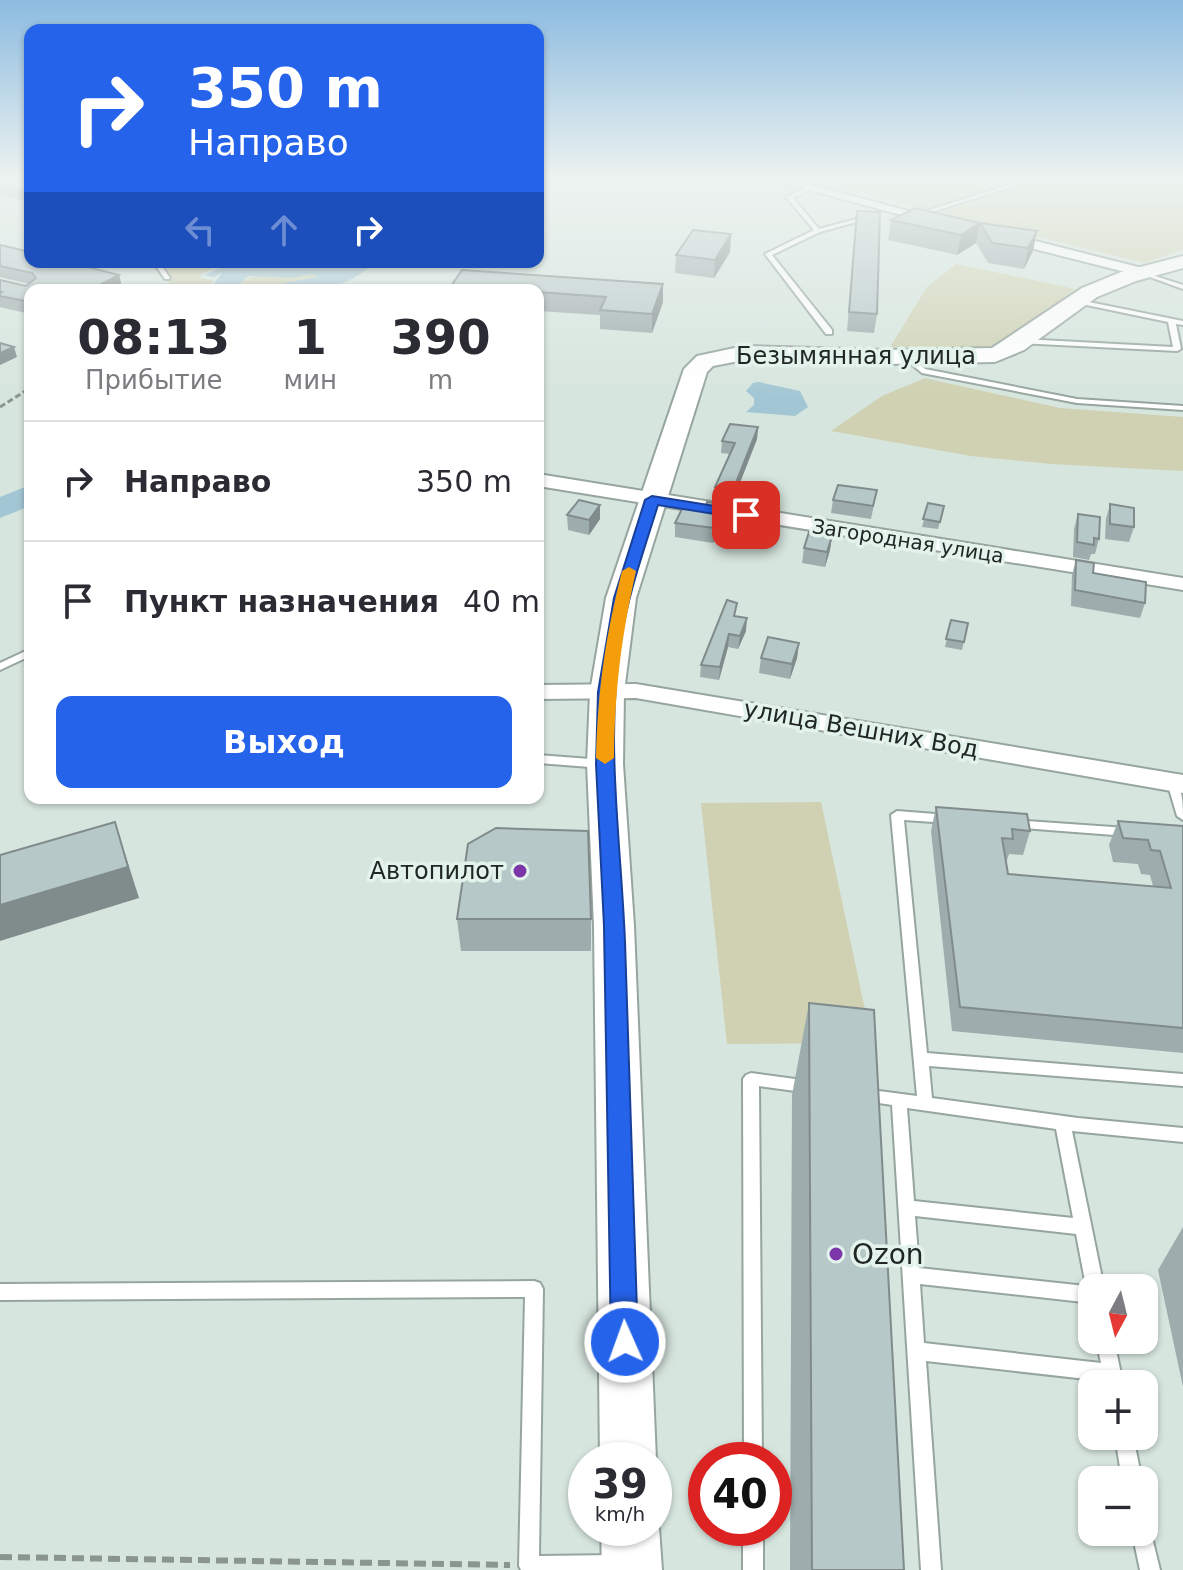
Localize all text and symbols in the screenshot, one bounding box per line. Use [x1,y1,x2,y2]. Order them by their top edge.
text: 350 m [188,55,383,120]
icon: right [56,56,160,160]
text: Направо [188,122,349,163]
icon: left [178,208,222,252]
icon: ahead [262,208,306,252]
icon: right [346,208,390,252]
text: 08:13 [77,309,230,365]
text: 1 [294,309,327,365]
text: 390 [390,309,491,365]
street label: Безымянная улица [736,342,976,370]
text: Прибытие [85,365,223,395]
text: мин [284,365,337,395]
text: m [428,365,453,395]
icon: right [56,459,100,503]
text: Направо [124,464,271,499]
text: 350 m [416,464,512,499]
pin [712,481,780,549]
icon: arrive [724,493,768,537]
street label: Загородная улица [810,514,1006,568]
icon: arrive [56,579,100,623]
text: Пункт назначения [124,584,439,619]
text: 40 m [463,584,540,619]
street label: улица Вешних Вод [741,695,981,763]
button: Выход [56,696,512,788]
place label: Автопилот [369,857,504,885]
marker: Автопилот [511,862,529,880]
place label: Ozon [852,1238,924,1271]
marker: Ozon [827,1245,845,1263]
north arrow [1078,1274,1158,1354]
map controls [1078,1274,1158,1546]
position arrow [583,1300,667,1384]
button: + [1078,1370,1158,1450]
speed limit sign: 40 [688,1442,792,1546]
text: 39 [592,1461,648,1507]
button: − [1078,1466,1158,1546]
text: km/h [595,1502,645,1526]

